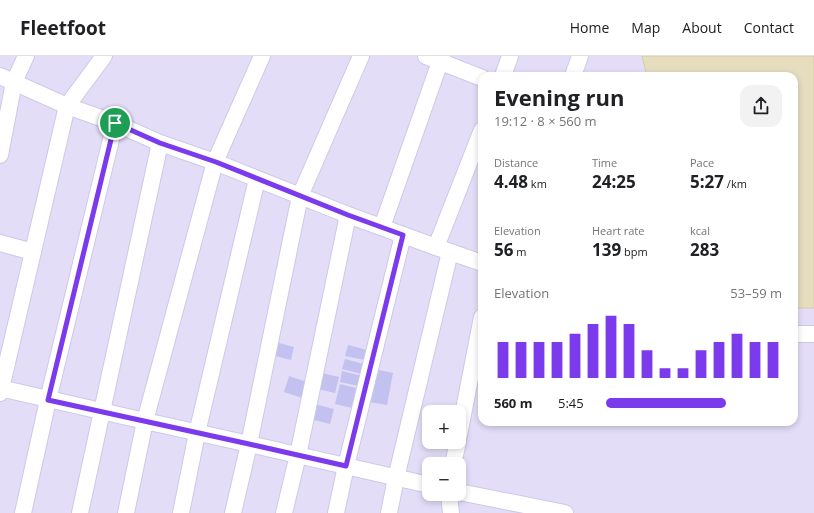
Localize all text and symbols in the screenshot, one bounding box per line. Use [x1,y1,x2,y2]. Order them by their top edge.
text: Fleetfoot [20,15,106,41]
text: Home [570,18,609,37]
text: Map [631,18,660,37]
text: About [682,18,722,37]
text: Contact [744,18,794,37]
text: Evening run [494,82,625,112]
button: share [740,85,782,127]
pin [98,106,132,140]
icon: arrive [104,112,126,134]
text: 19:12 · 8 × 560 m [494,112,597,130]
text: Distance [494,155,538,170]
text: Time [592,155,617,170]
text: Pace [690,155,714,170]
text: 4.48 [494,170,528,193]
text: 24:25 [592,170,636,193]
text: 5:27 [690,170,724,193]
text: km [528,176,547,191]
text: /km [724,176,747,191]
text: Elevation [494,223,541,238]
text: Heart rate [592,223,644,238]
text: kcal [690,223,710,238]
text: 56 [494,238,513,261]
text: 139 [592,238,621,261]
text: 283 [690,238,719,261]
text: m [513,244,527,259]
text: bpm [621,244,648,259]
text: Elevation [494,284,549,302]
text: 53–59 m [730,284,782,302]
text: 560 m [494,394,532,412]
text: 5:45 [558,394,584,412]
map controls [422,405,466,501]
button: + [422,405,466,449]
button: − [422,457,466,501]

